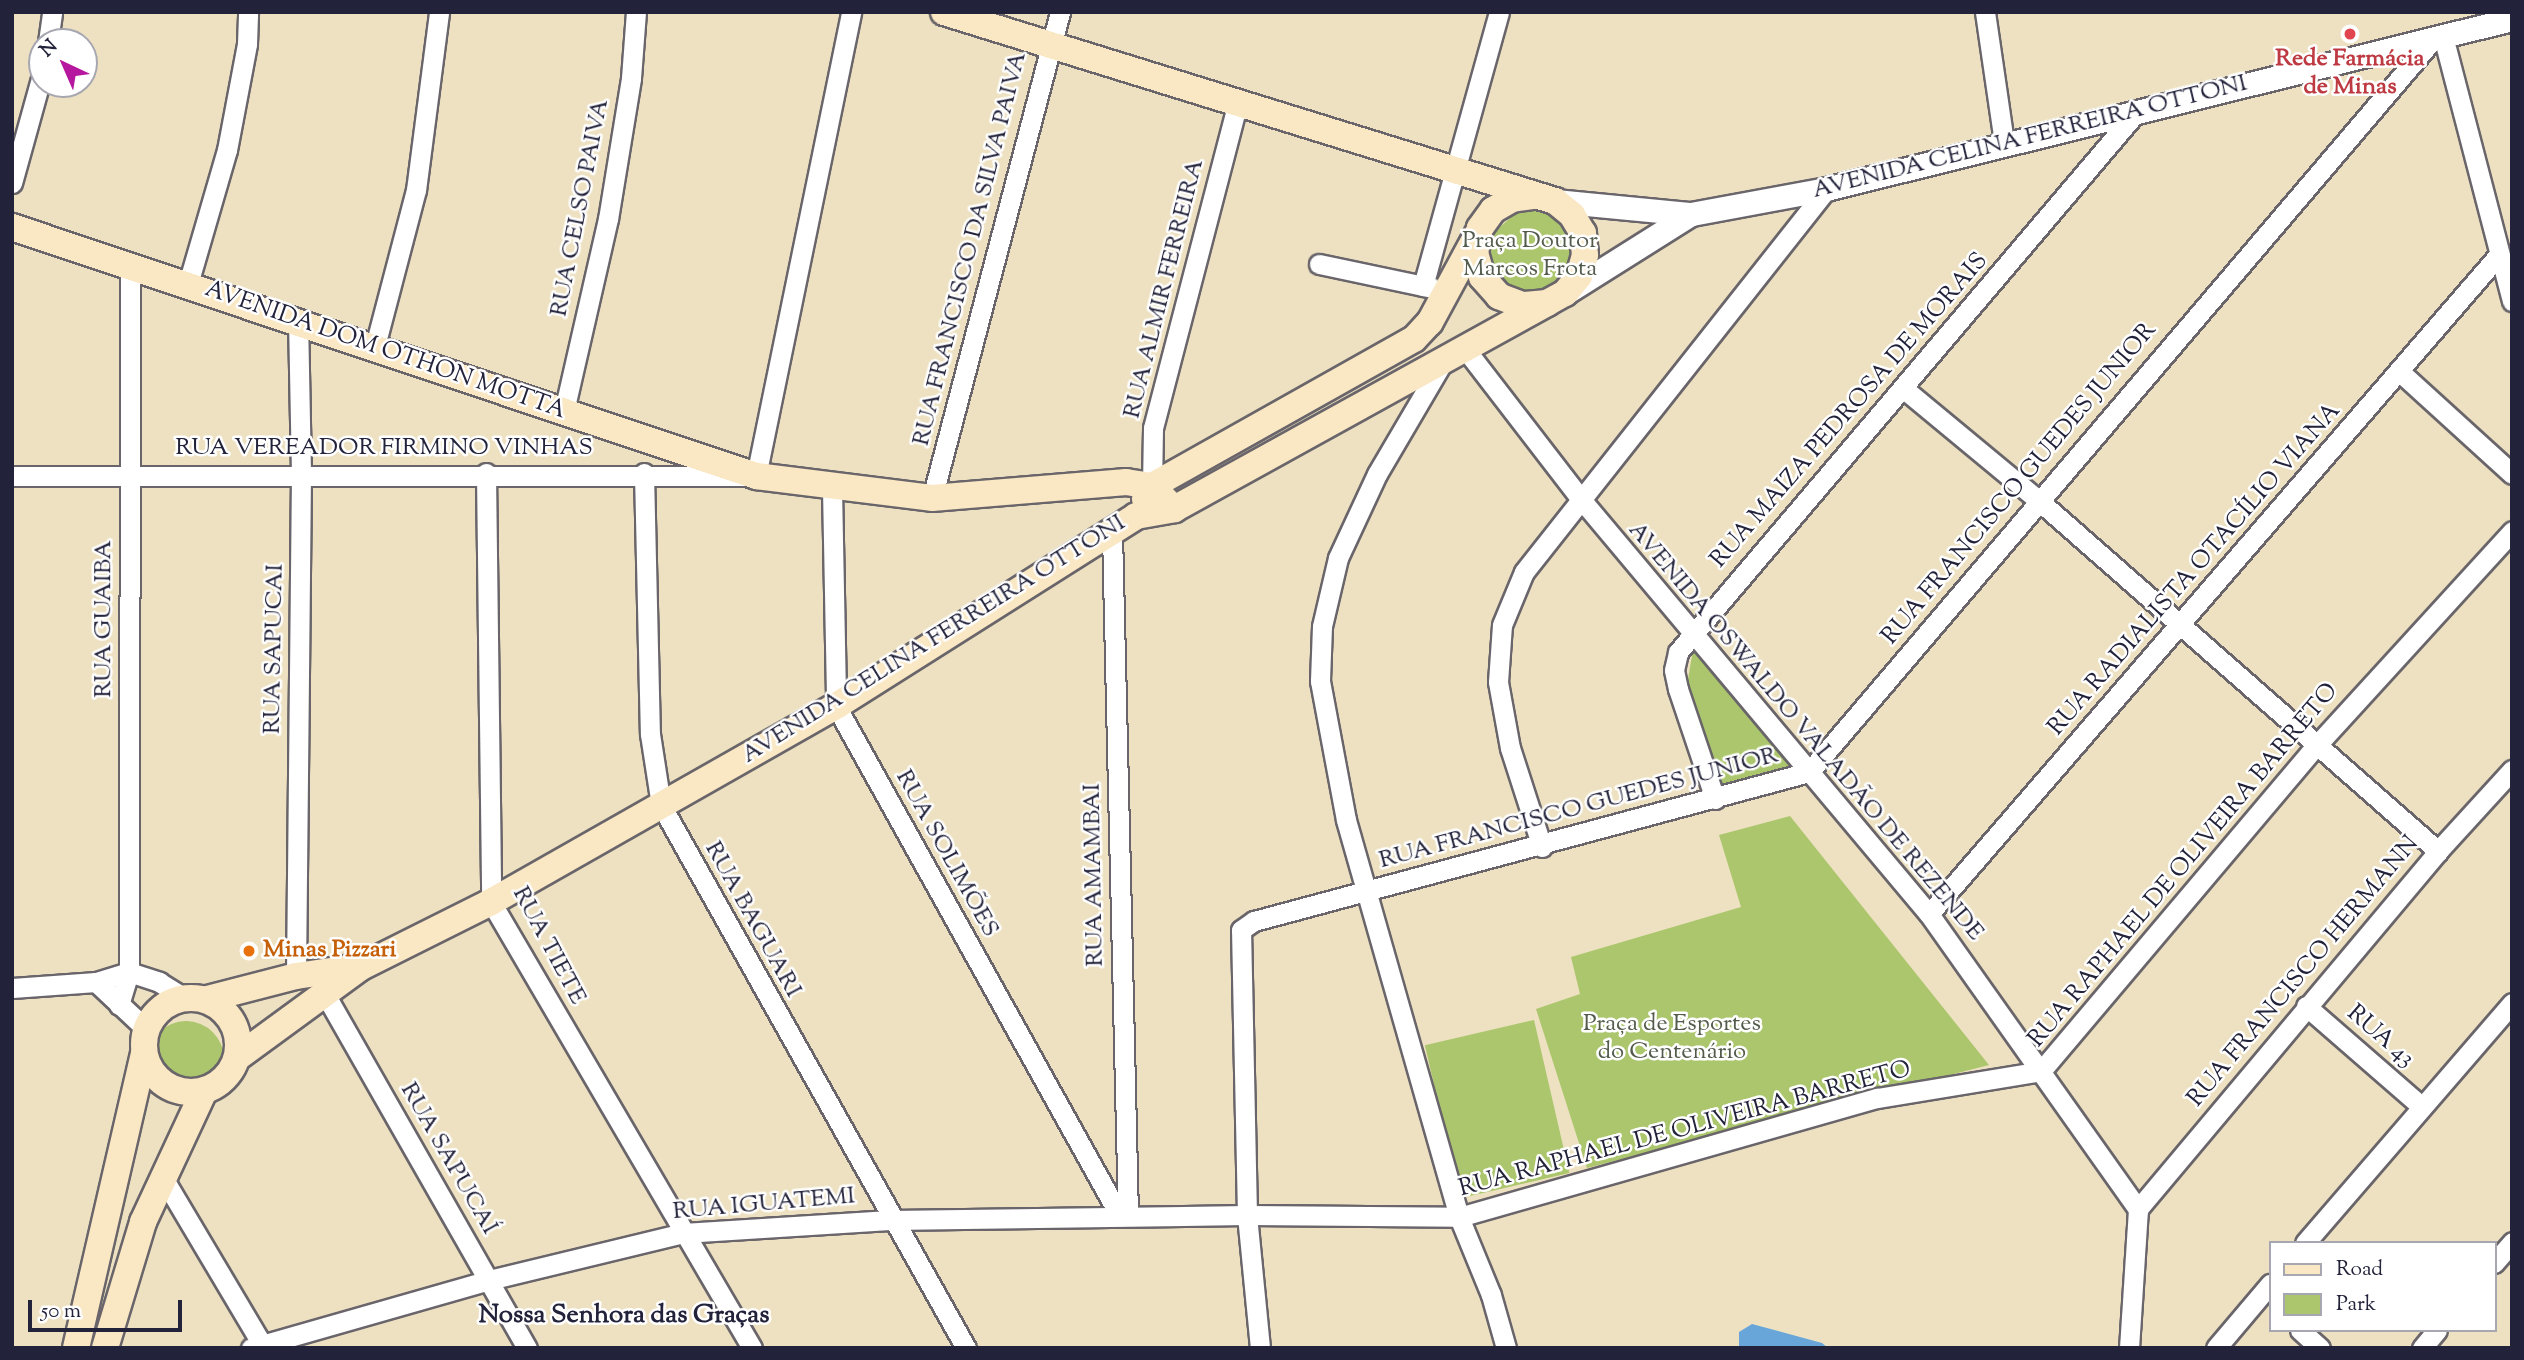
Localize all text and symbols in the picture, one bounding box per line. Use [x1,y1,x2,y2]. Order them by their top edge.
marker: Rede Farmácia de Minas [2342,26,2358,42]
north arrow [28,28,98,98]
text: N [35,34,64,64]
place label: Rede Farmácia de Minas [2275,46,2425,102]
street label: RUA FRANCISCO DA SILVA PAIVA [908,49,1034,449]
street label: AVENIDA CELINA FERREIRA OTTONI [1810,70,2250,206]
street label: RUA CELSO PAIVA [546,97,616,319]
street label: RUA ALMIR FERREIRA [1119,156,1211,422]
park label: Praça Doutor Marcos Frota [1462,228,1598,284]
street label: RUA MAIZA PEDROSA DE MORAIS [1705,248,1995,574]
street label: AVENIDA DOM OTHON MOTTA [201,276,569,426]
street label: RUA FRANCISCO GUEDES JUNIOR [1877,317,2163,651]
street label: RUA RADIALISTA OTACÍLIO VIANA [2043,398,2347,742]
street label: RUA VEREADOR FIRMINO VINHAS [175,435,593,463]
street label: AVENIDA CELINA FERREIRA OTTONI [737,509,1131,771]
street label: AVENIDA OSWALDO VALADÃO DE REZENDE [1621,517,1989,947]
street label: RUA GUAIBA [91,540,119,698]
street label: RUA SAPUCAI [259,564,291,734]
street label: RUA RAPHAEL DE OLIVEIRA BARRETO [2023,678,2345,1054]
street label: RUA FRANCISCO GUEDES JUNIOR [1376,742,1782,876]
street label: RUA SOLIMÕES [888,765,1004,943]
street label: RUA AMAMBAI [1079,783,1111,967]
street label: RUA FRANCISCO HERMANN [2182,831,2426,1113]
street label: RUA BAGUARI [697,837,807,1003]
street label: RUA TIETE [505,882,591,1010]
place label: Minas Pizzari [263,937,396,965]
marker: Minas Pizzari [241,943,257,959]
street label: RUA 43 [2340,1000,2420,1074]
park label: Praça de Esportes do Centenário [1583,1011,1761,1067]
street label: RUA RAPHAEL DE OLIVEIRA BARRETO [1456,1056,1914,1204]
street label: RUA SAPUCAÍ [393,1078,503,1240]
street label: RUA IGUATEMI [672,1183,856,1227]
legend [2268,1241,2496,1332]
text: Road [2336,1255,2383,1285]
scale bar [32,1286,186,1330]
text: Park [2336,1290,2376,1320]
text: 50 m [41,1297,81,1327]
district label: Nossa Senhora das Graças [478,1300,770,1332]

